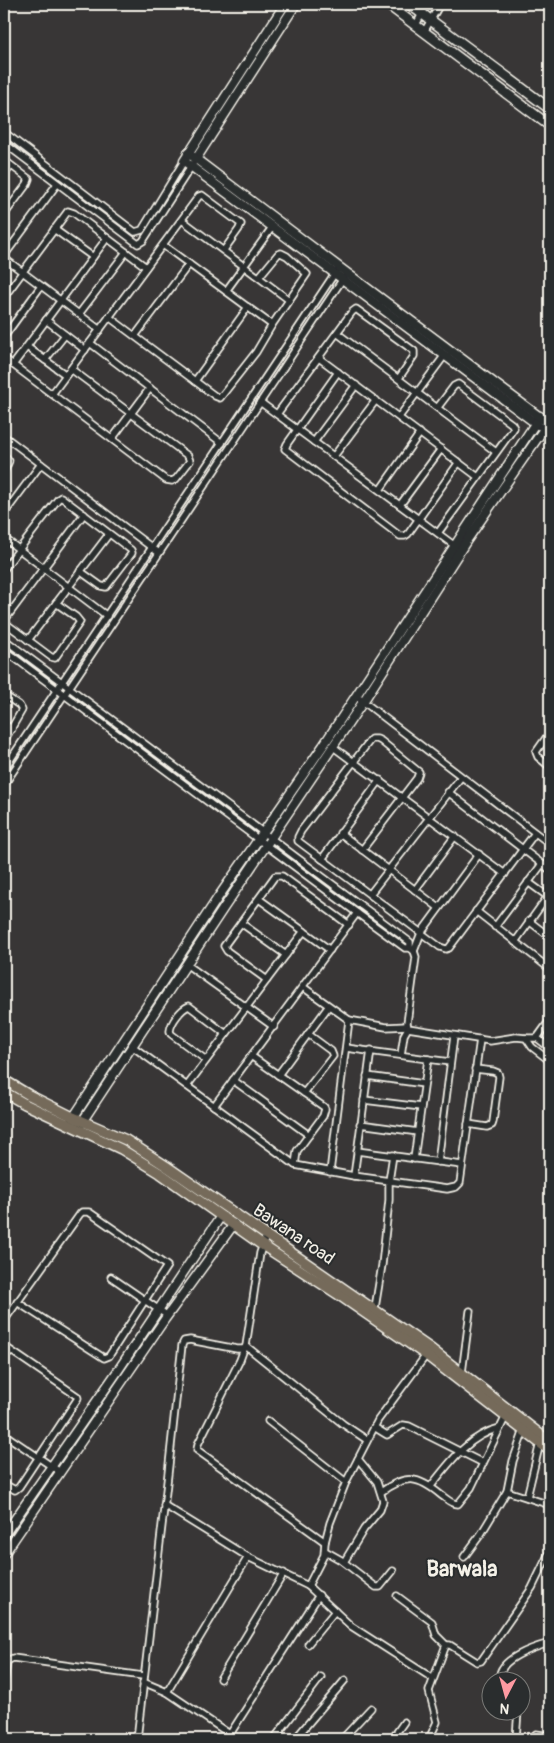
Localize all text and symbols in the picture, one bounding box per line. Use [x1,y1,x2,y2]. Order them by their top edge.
street label: Bawana road [248,1199,339,1270]
district label: Barwala [426,1555,498,1583]
north arrow [482,1670,532,1720]
text: N [499,1699,510,1717]

